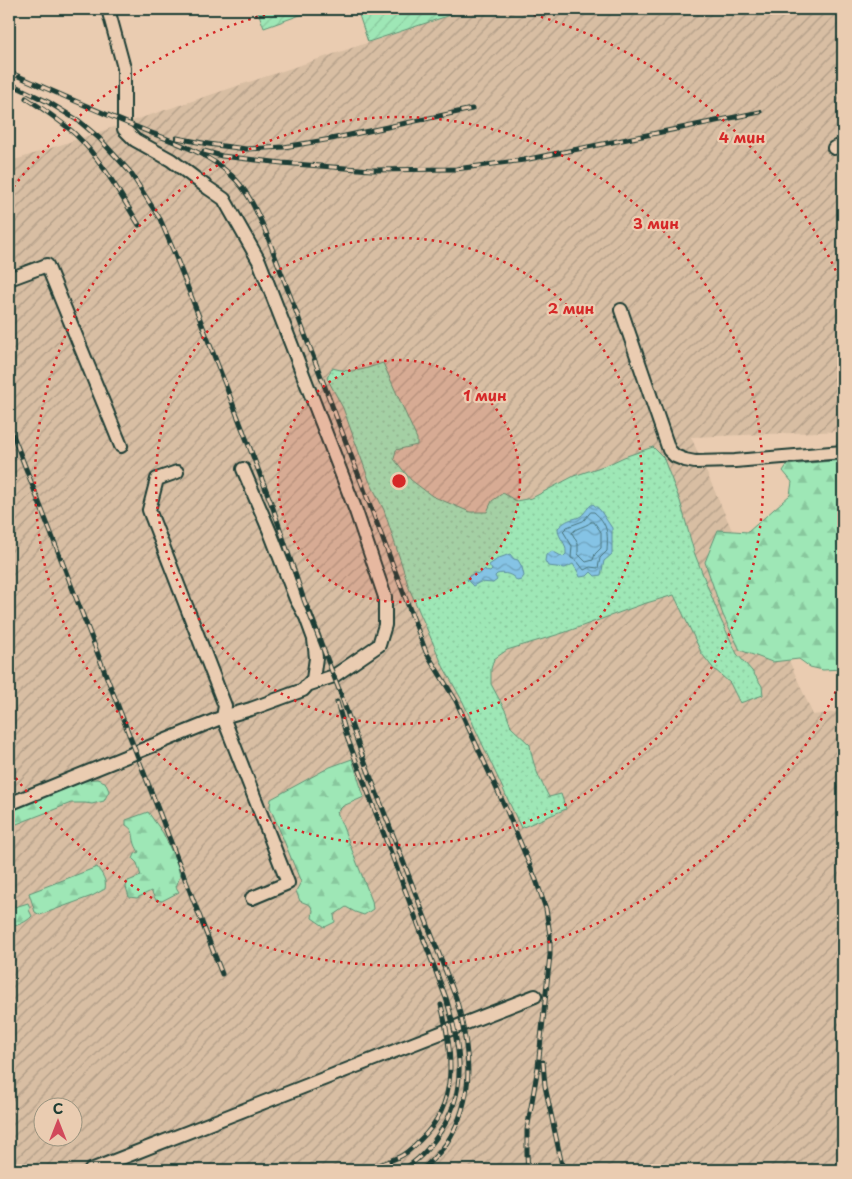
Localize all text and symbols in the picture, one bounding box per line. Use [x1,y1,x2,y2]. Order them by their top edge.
text: 4 мин [719,125,765,148]
text: 3 мин [633,211,679,234]
text: 2 мин [548,296,595,319]
text: 1 мин [463,383,507,406]
centre of rings [390,472,408,490]
north arrow [32,1096,82,1146]
text: С [53,1098,63,1119]

